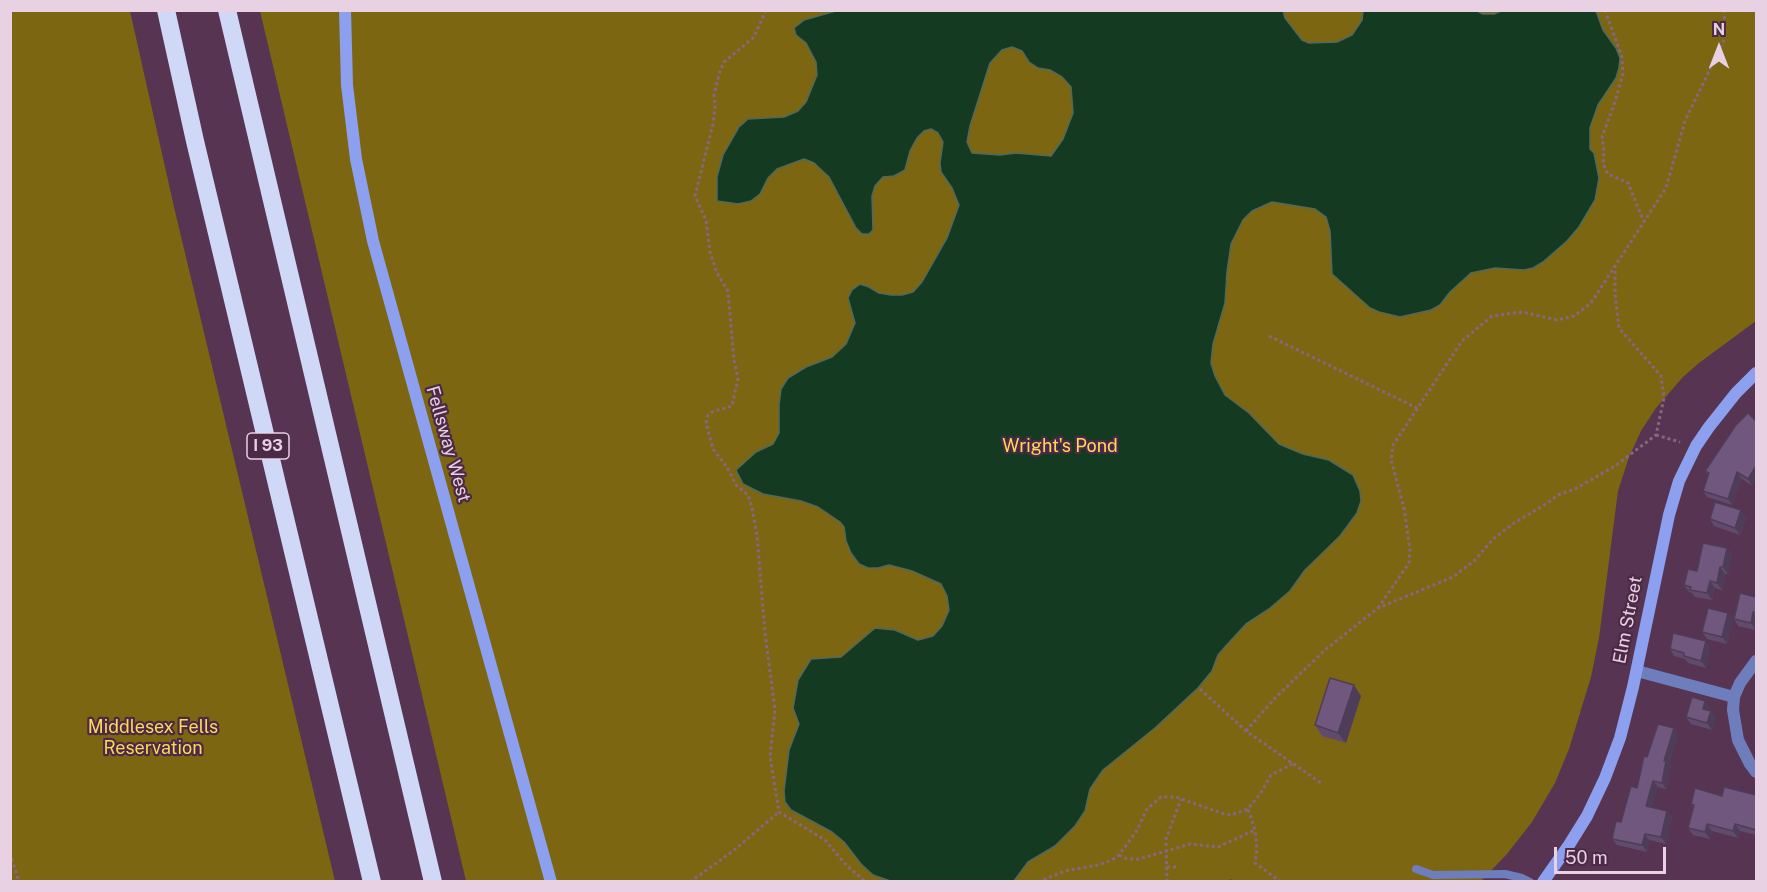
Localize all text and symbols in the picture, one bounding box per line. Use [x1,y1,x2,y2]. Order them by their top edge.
north arrow [1689,18,1749,78]
text: N [1713,20,1725,39]
street label: Fellsway West [421,383,475,505]
road number: I 93 [247,433,289,459]
park label: Wright's Pond [1002,435,1118,457]
street label: Elm Street [1609,574,1647,666]
park label: Middlesex Fells Reservation [88,716,218,758]
scale bar [1557,835,1670,873]
text: 50 m [1565,847,1608,868]

